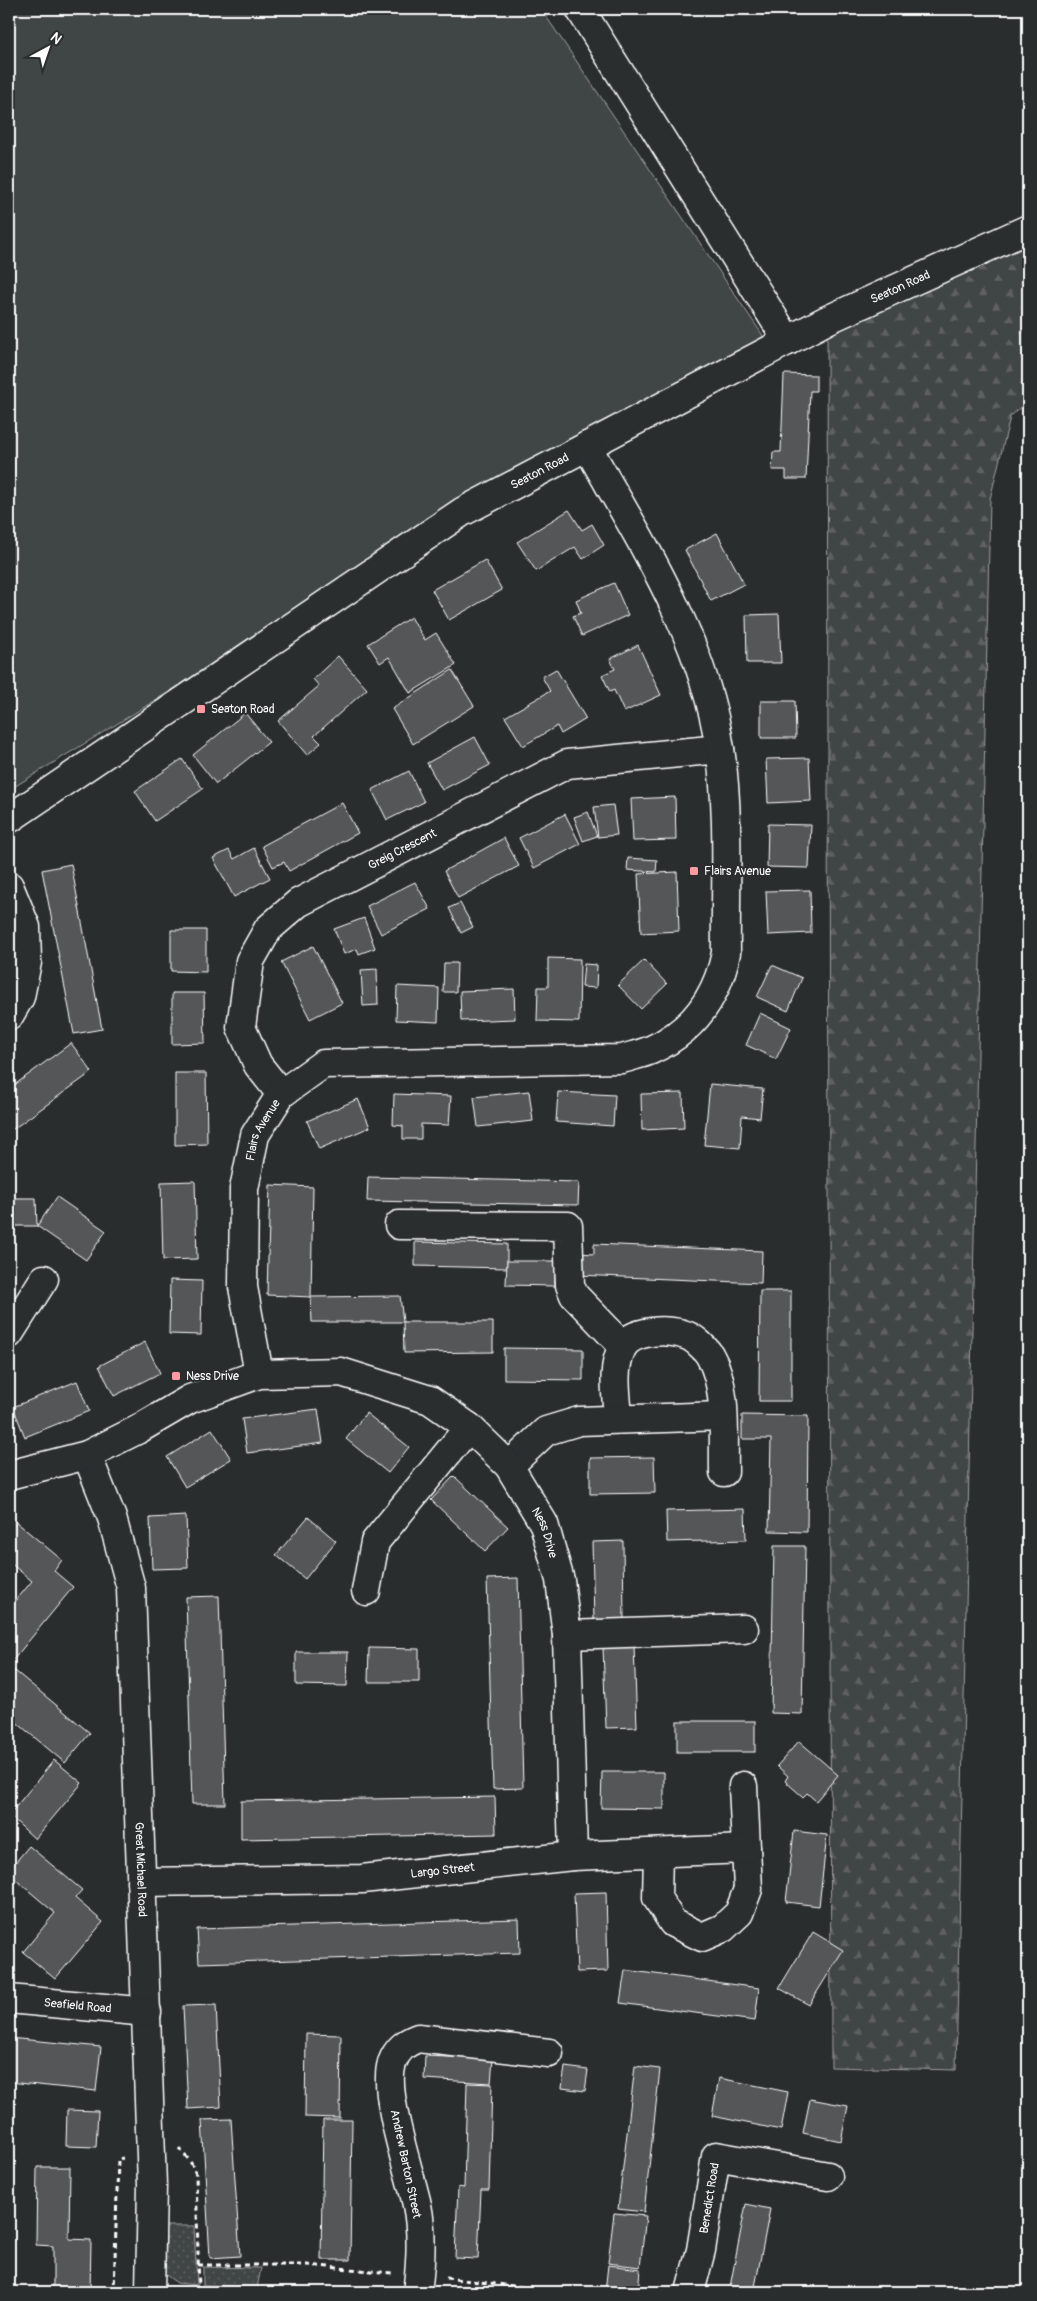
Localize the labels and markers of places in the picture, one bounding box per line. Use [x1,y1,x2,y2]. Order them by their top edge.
place label: Seaton Road [211,702,275,717]
marker: Seaton Road [195,703,207,715]
place label: Flairs Avenue [704,864,771,879]
marker: Flairs Avenue [688,865,700,877]
place label: Ness Drive [186,1369,239,1384]
marker: Ness Drive [170,1370,182,1382]

